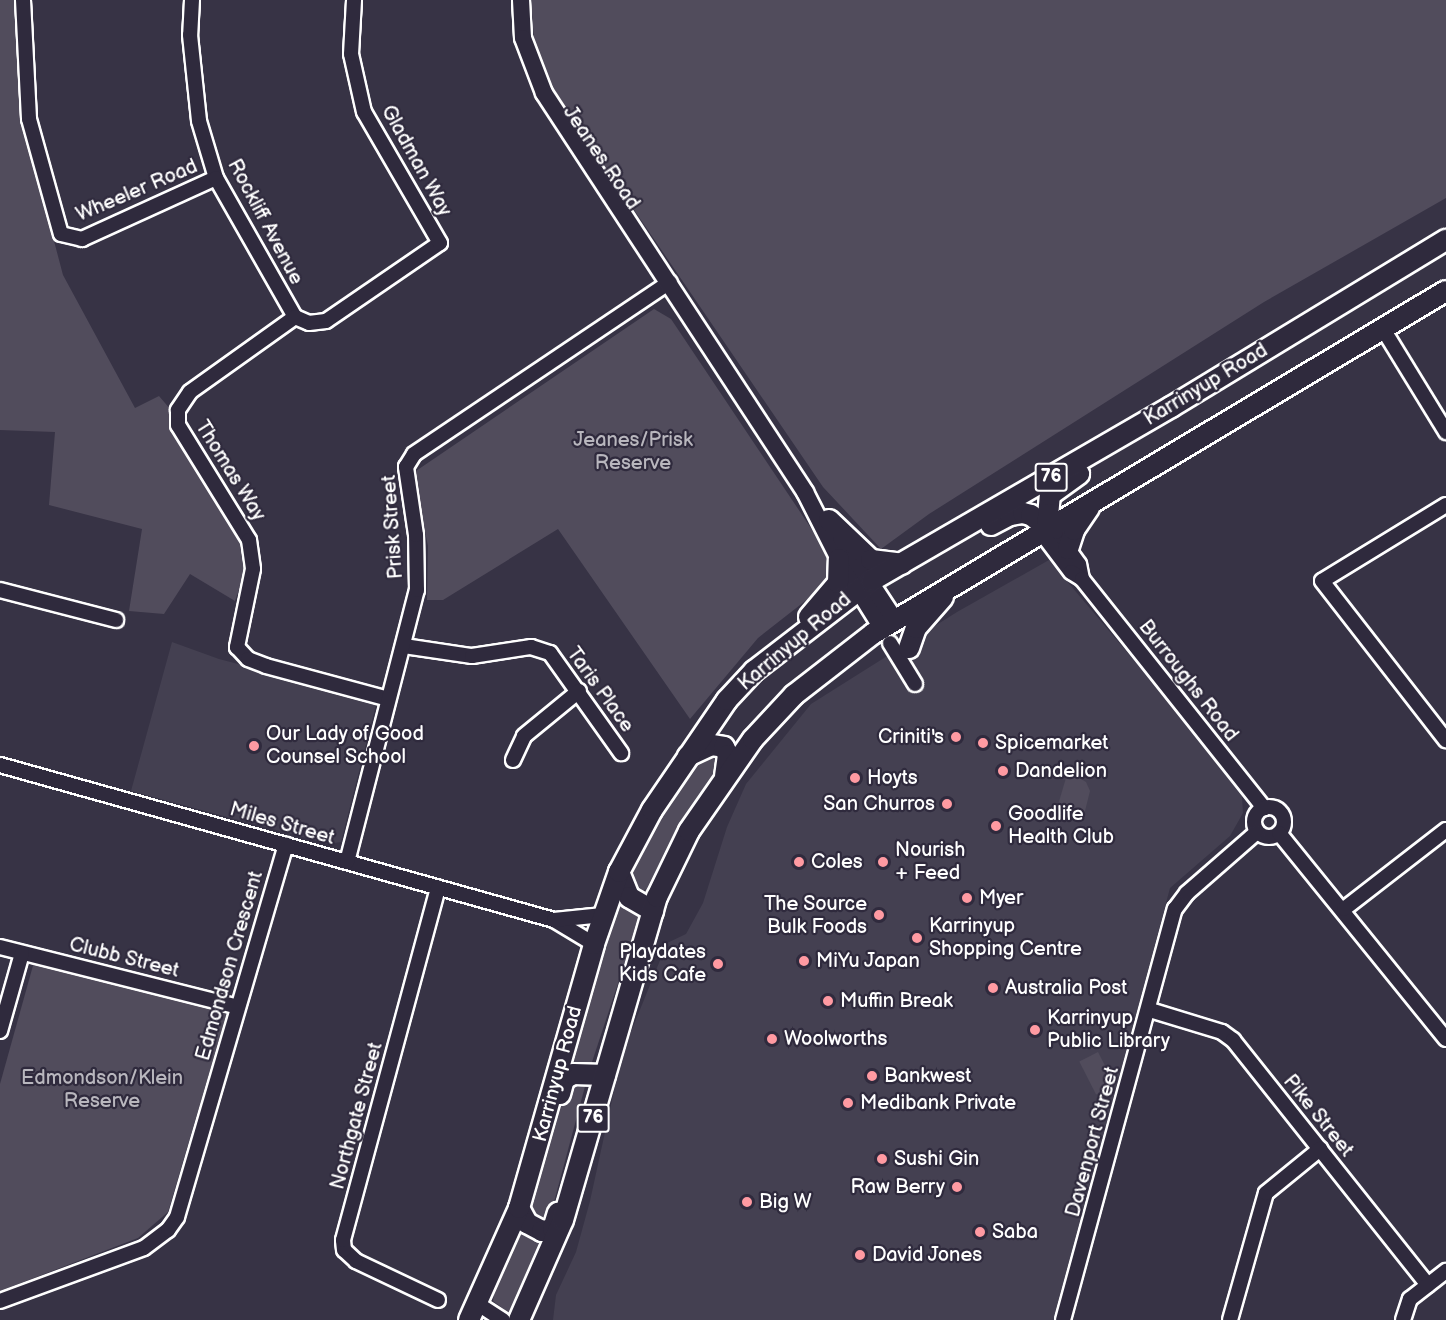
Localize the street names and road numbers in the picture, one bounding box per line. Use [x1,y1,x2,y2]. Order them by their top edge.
street label: Gladman Way [375,101,457,221]
street label: Jeanes Road [557,102,645,214]
street label: Wheeler Road [73,155,201,227]
street label: Rockliff Avenue [222,155,308,289]
street label: Karrinyup Road [1140,339,1272,431]
street label: Thomas Way [189,416,271,526]
road number: 76 [1034,462,1068,492]
street label: Prisk Street [377,474,409,580]
street label: Karrinyup Road [734,588,856,696]
street label: Burroughs Road [1133,616,1243,746]
street label: Taris Place [561,643,639,737]
street label: Miles Street [227,798,337,850]
street label: Edmondson Crescent [191,869,269,1063]
street label: Clubb Street [66,933,182,983]
street label: Karrinyup Road [528,1003,588,1145]
street label: Northgate Street [326,1040,388,1192]
street label: Davenport Street [1061,1064,1125,1220]
street label: Pike Street [1278,1070,1358,1162]
road number: 76 [576,1103,610,1133]

